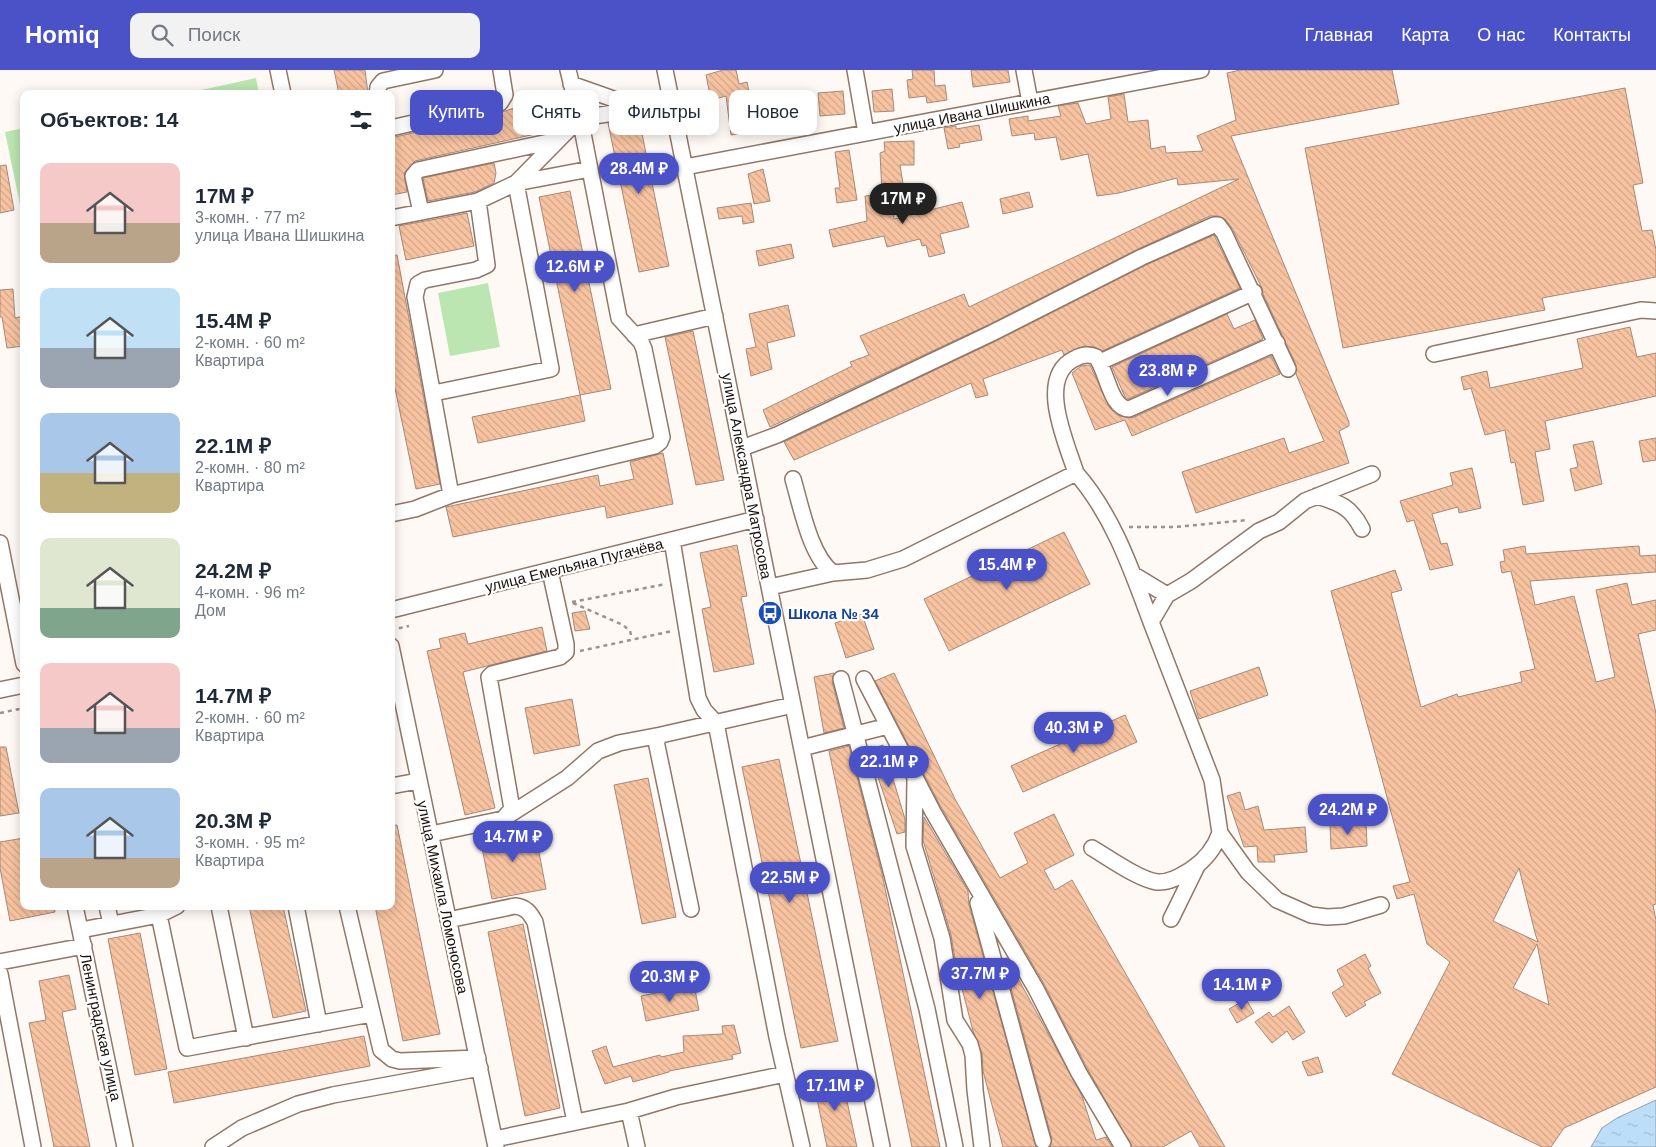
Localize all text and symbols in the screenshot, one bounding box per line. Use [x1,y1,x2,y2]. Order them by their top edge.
search box [130,13,480,58]
text: Homiq [25,21,100,48]
icon: search [148,21,176,49]
text: Поиск [188,24,240,45]
text: Главная [1305,25,1373,45]
text: Карта [1401,25,1449,45]
text: О нас [1477,25,1525,45]
text: Контакты [1553,25,1631,45]
street label: улица Ивана Шишкина [892,89,1052,136]
chip: Купить [410,90,503,135]
chip: Снять [513,90,599,135]
chip: Фильтры [609,90,719,135]
chip: Новое [729,90,817,135]
icon: filters [347,106,375,134]
text: Объектов: 14 [40,108,178,131]
pin: 28.4M ₽ [593,152,685,195]
text: 28.4M ₽ [610,160,668,177]
pin: 17M ₽ [868,182,938,225]
icon: home [80,183,140,243]
text: 17M ₽ [195,184,254,207]
text: 17M ₽ [881,190,925,207]
text: 3-комн. · 77 m² [195,209,305,226]
text: улица Ивана Шишкина [195,227,364,244]
pin: 12.6M ₽ [529,250,621,293]
text: 12.6M ₽ [546,258,604,275]
icon: home [80,308,140,368]
text: 15.4M ₽ [195,309,271,332]
text: 2-комн. · 60 m² [195,334,305,351]
text: Квартира [195,352,264,369]
pin: 23.8M ₽ [1122,354,1214,397]
text: 23.8M ₽ [1139,362,1197,379]
street label: улица Александра Матросова [719,372,775,581]
icon: home [80,433,140,493]
text: 22.1M ₽ [195,434,271,457]
text: 2-комн. · 80 m² [195,459,305,476]
text: Квартира [195,477,264,494]
street label: улица Емельяна Пугачёва [483,534,665,595]
pin: 15.4M ₽ [961,548,1053,591]
text: 15.4M ₽ [978,556,1036,573]
icon: home [80,558,140,618]
text: 24.2M ₽ [195,559,271,582]
text: 4-комн. · 96 m² [195,584,305,601]
bus stop icon: Школа № 34 [757,600,783,626]
text: Дом [195,602,226,619]
place label: Школа № 34 [788,605,879,622]
icon: home [80,683,140,743]
text: 14.7M ₽ [195,684,271,707]
text: 2-комн. · 60 m² [195,709,305,726]
pin: 40.3M ₽ [1028,712,1120,754]
text: 40.3M ₽ [1045,719,1103,736]
text: Квартира [195,727,264,744]
pin: 22.1M ₽ [843,746,935,788]
text: 22.1M ₽ [860,753,918,770]
pin: 24.2M ₽ [1302,794,1394,836]
street label: улица Михаила Ломоносова [414,799,472,996]
text: 24.2M ₽ [1319,801,1377,818]
icon: home [80,808,140,868]
text: 20.3M ₽ [195,809,271,832]
pin: 14.7M ₽ [467,820,559,863]
text: 14.7M ₽ [484,828,542,845]
text: 3-комн. · 95 m² [195,834,305,851]
text: Квартира [195,852,264,869]
pin: 22.5M ₽ [744,862,836,904]
text: 22.5M ₽ [761,869,819,886]
street label: Ленинградская улица [77,952,125,1103]
pin: 37.7M ₽ [934,958,1026,1000]
pin: 20.3M ₽ [624,960,716,1003]
text: 37.7M ₽ [951,965,1009,982]
text: 20.3M ₽ [641,968,699,985]
pin: 14.1M ₽ [1196,968,1288,1011]
text: 14.1M ₽ [1213,976,1271,993]
pin: 17.1M ₽ [789,1070,881,1112]
text: 17.1M ₽ [806,1077,864,1094]

